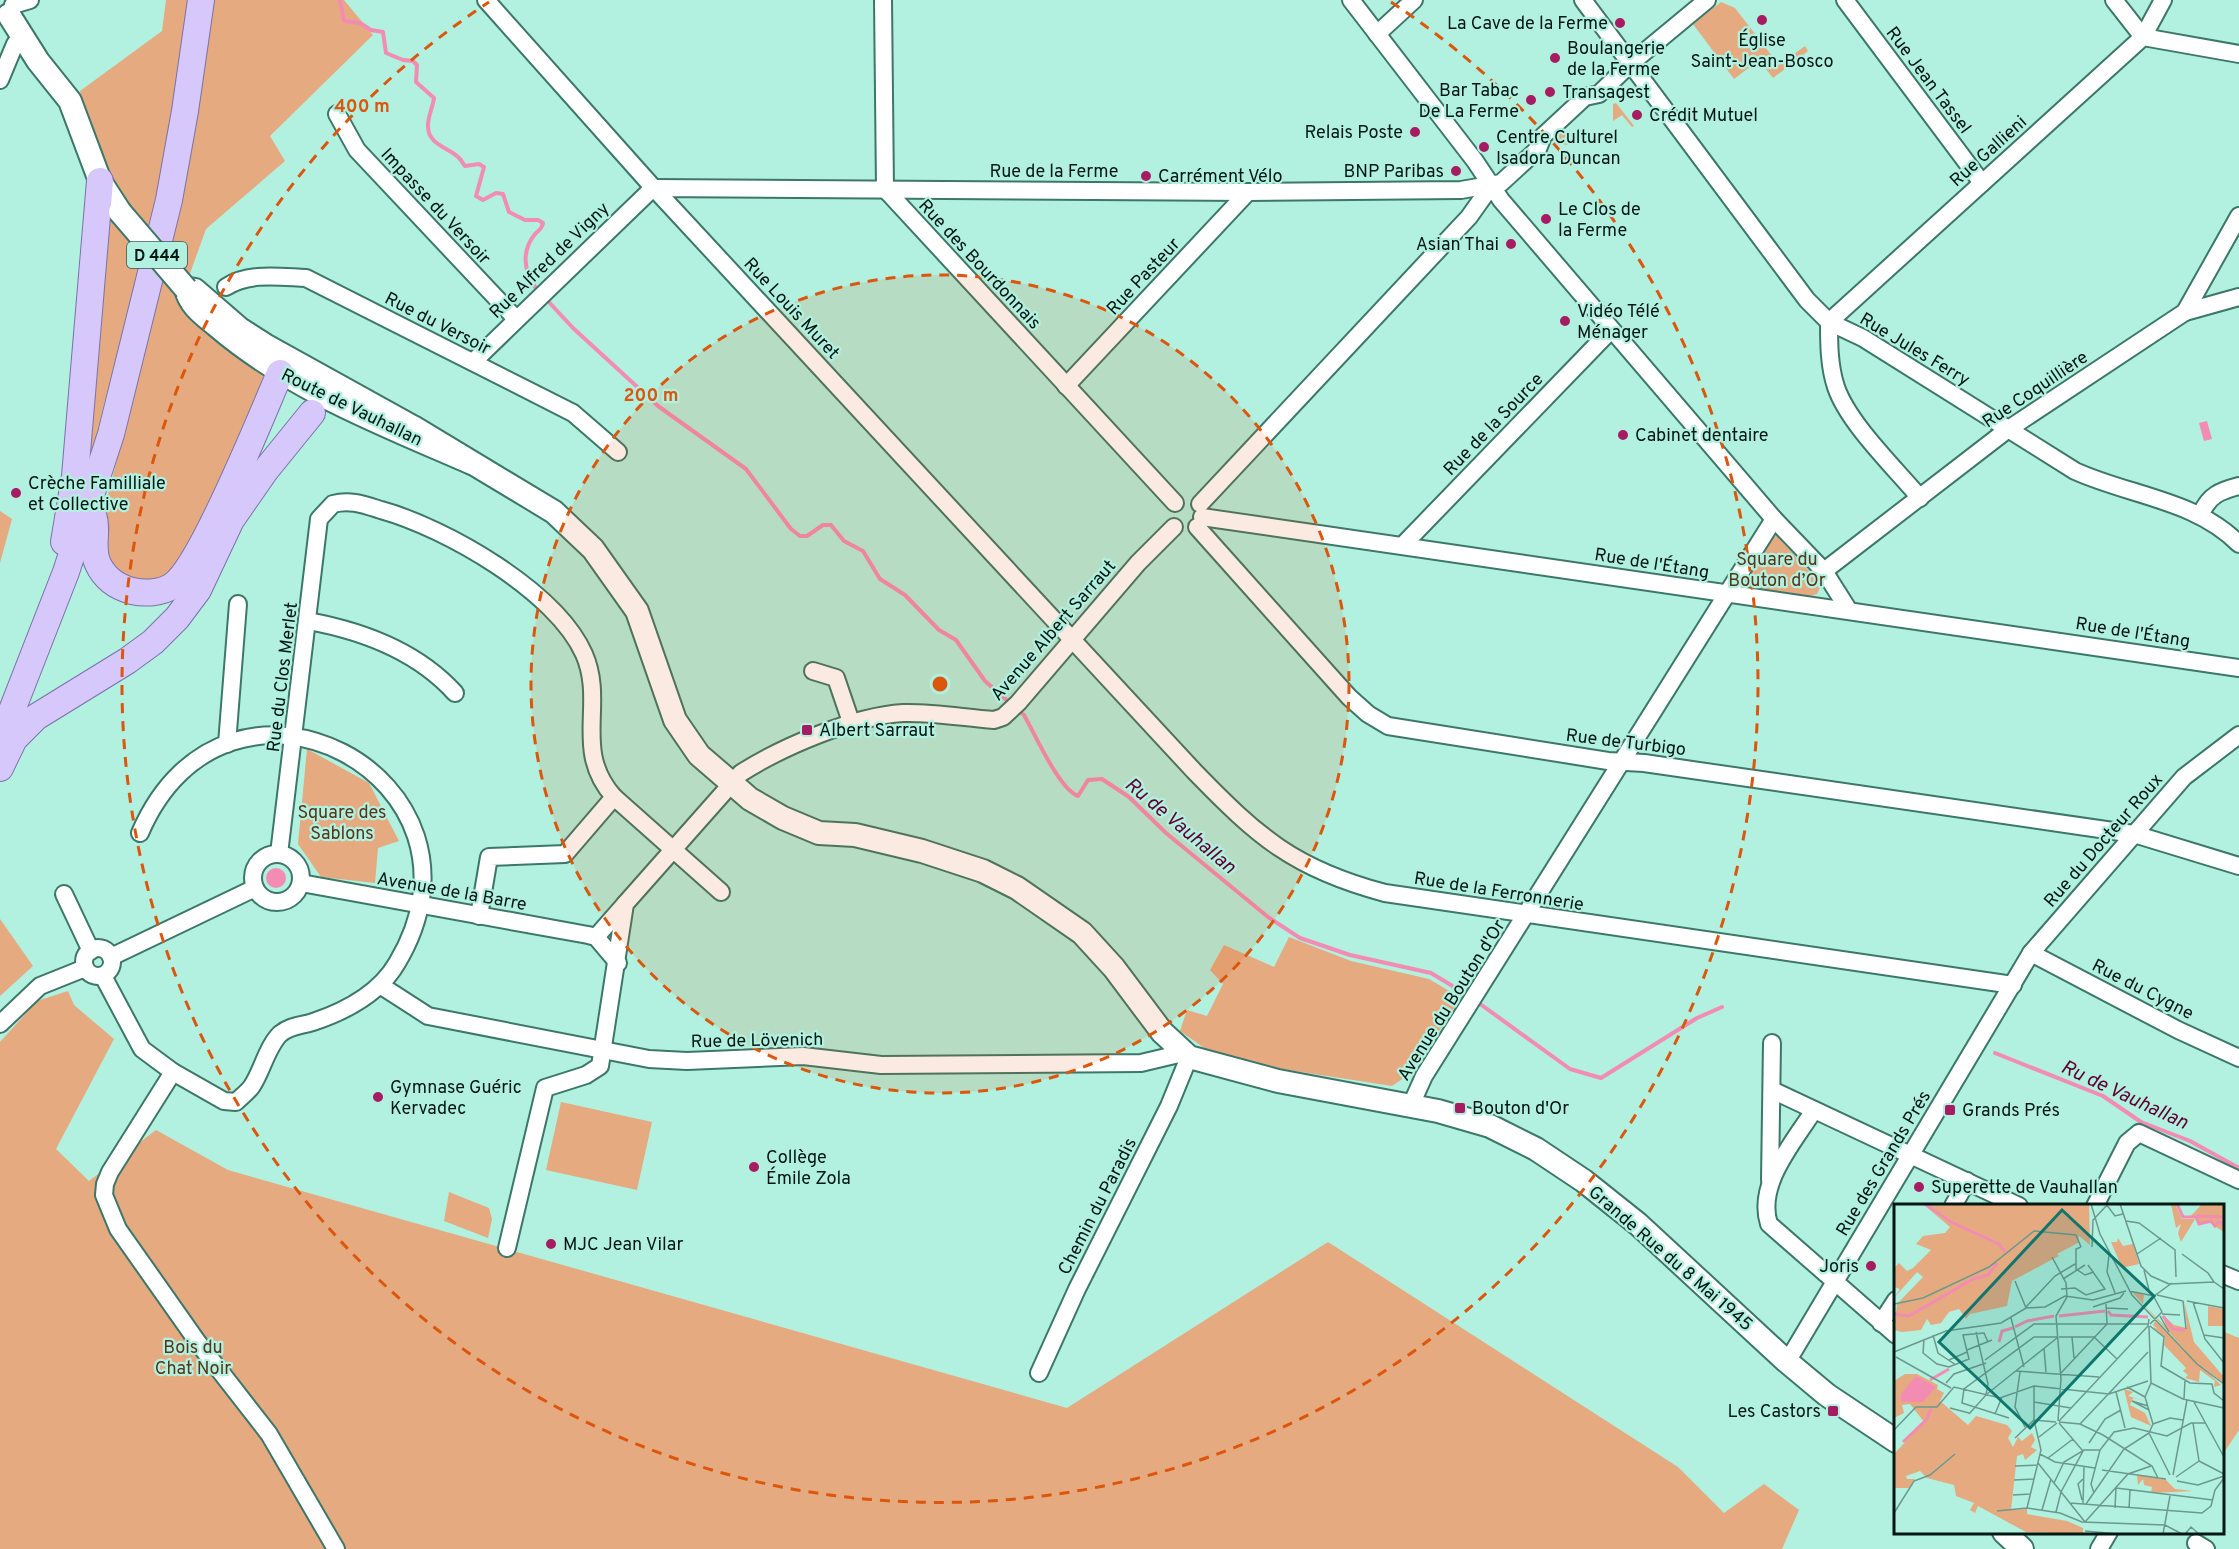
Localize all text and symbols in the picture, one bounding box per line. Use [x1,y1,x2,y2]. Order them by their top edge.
place label: La Cave de la Ferme [1447,13,1608,36]
marker: Église Saint-Jean-Bosco [1755,13,1769,27]
marker: La Cave de la Ferme [1613,16,1627,30]
street label: Rue Jean Tassel [1880,23,1976,139]
place label: Église Saint-Jean-Bosco [1690,28,1834,74]
place label: Boulangerie de la Ferme [1567,38,1665,82]
marker: Boulangerie de la Ferme [1548,51,1562,65]
place label: Bar Tabac De La Ferme [1419,80,1519,124]
place label: Transagest [1562,82,1650,105]
marker: Transagest [1543,85,1557,99]
marker: Bar Tabac De La Ferme [1524,93,1538,107]
text: 400 m [334,96,390,119]
place label: Crédit Mutuel [1649,105,1758,128]
marker: Crédit Mutuel [1630,108,1644,122]
street label: Rue Gallieni [1946,111,2032,193]
place label: Relais Poste [1305,122,1403,145]
marker: Relais Poste [1408,125,1422,139]
place label: Centre Culturel Isadora Duncan [1496,127,1621,171]
marker: Centre Culturel Isadora Duncan [1477,140,1491,154]
street label: Impasse du Versoir [375,144,495,270]
street label: Rue de la Ferme [990,161,1118,184]
place label: BNP Paribas [1344,161,1444,184]
marker: BNP Paribas [1449,164,1463,178]
place label: Carrément Vélo [1158,166,1283,189]
marker: Carrément Vélo [1139,169,1153,183]
street label: Rue des Bourdonnais [913,195,1045,335]
street label: Rue Alfred de Vigny [485,198,615,324]
place label: Le Clos de la Ferme [1558,199,1641,243]
marker: Le Clos de la Ferme [1539,212,1553,226]
street label: Rue Pasteur [1102,233,1186,321]
place label: Asian Thai [1416,234,1499,257]
marker: Asian Thai [1504,237,1518,251]
road number: D 444 [127,242,187,268]
street label: Rue Louis Muret [738,253,844,365]
street label: Rue du Versoir [380,288,494,361]
place label: Vidéo Télé Ménager [1577,301,1660,345]
street label: Rue Jules Ferry [1855,308,1974,392]
marker: Vidéo Télé Ménager [1558,314,1572,328]
street label: Rue Coquillière [1979,346,2093,434]
street label: Route de Vauhallan [277,364,426,453]
street label: Rue de la Source [1439,369,1549,481]
text: 200 m [623,385,679,408]
place label: Cabinet dentaire [1635,425,1769,448]
marker: Cabinet dentaire [1616,428,1630,442]
place label: Crèche Familliale et Collective [28,473,166,517]
marker: Crèche Familliale et Collective [9,486,23,500]
street label: Rue de l'Étang [1593,542,1711,585]
park label: Square du Bouton d’Or [1728,549,1826,593]
street label: Avenue Albert Sarraut [987,556,1122,706]
street label: Rue du Clos Merlet [263,601,304,754]
street label: Rue de l'Étang [2074,611,2192,654]
centre of rings [930,674,950,694]
place label: Albert Sarraut [819,720,935,743]
marker: Albert Sarraut [800,723,814,737]
street label: Rue de Turbigo [1565,725,1687,762]
street label: Rue du Docteur Roux [2040,769,2169,913]
water label: Ru de Vauhallan [1119,772,1241,881]
park label: Square des Sablons [297,802,387,846]
street label: Avenue de la Barre [375,868,528,917]
street label: Rue de la Ferronnerie [1412,868,1585,917]
street label: Avenue du Bouton d'Or [1393,916,1511,1086]
street label: Rue du Cygne [2087,955,2197,1026]
street label: Rue de Lövenich [691,1029,823,1054]
water label: Ru de Vauhallan [2056,1055,2192,1137]
place label: Gymnase Guéric Kervadec [390,1077,522,1121]
street label: Rue des Grands Prés [1832,1087,1937,1241]
marker: Gymnase Guéric Kervadec [371,1090,385,1104]
place label: Bouton d'Or [1472,1098,1569,1121]
place label: Grands Prés [1962,1100,2060,1123]
marker: Bouton d'Or [1453,1101,1467,1115]
marker: Grands Prés [1943,1103,1957,1117]
street label: Chemin du Paradis [1054,1134,1143,1279]
place label: Collège Émile Zola [766,1147,851,1191]
marker: Collège Émile Zola [747,1160,761,1174]
place label: Superette de Vauhallan [1931,1177,2118,1200]
marker: Superette de Vauhallan [1912,1180,1926,1194]
street label: Grande Rue du 8 Mai 1945 [1583,1181,1757,1337]
inset map [1894,1204,2224,1534]
place label: MJC Jean Vilar [563,1234,684,1257]
marker: MJC Jean Vilar [544,1237,558,1251]
place label: Joris [1819,1256,1859,1279]
marker: Joris [1864,1259,1878,1273]
park label: Bois du Chat Noir [155,1337,231,1381]
place label: Les Castors [1728,1401,1821,1424]
marker: Les Castors [1826,1404,1840,1418]

